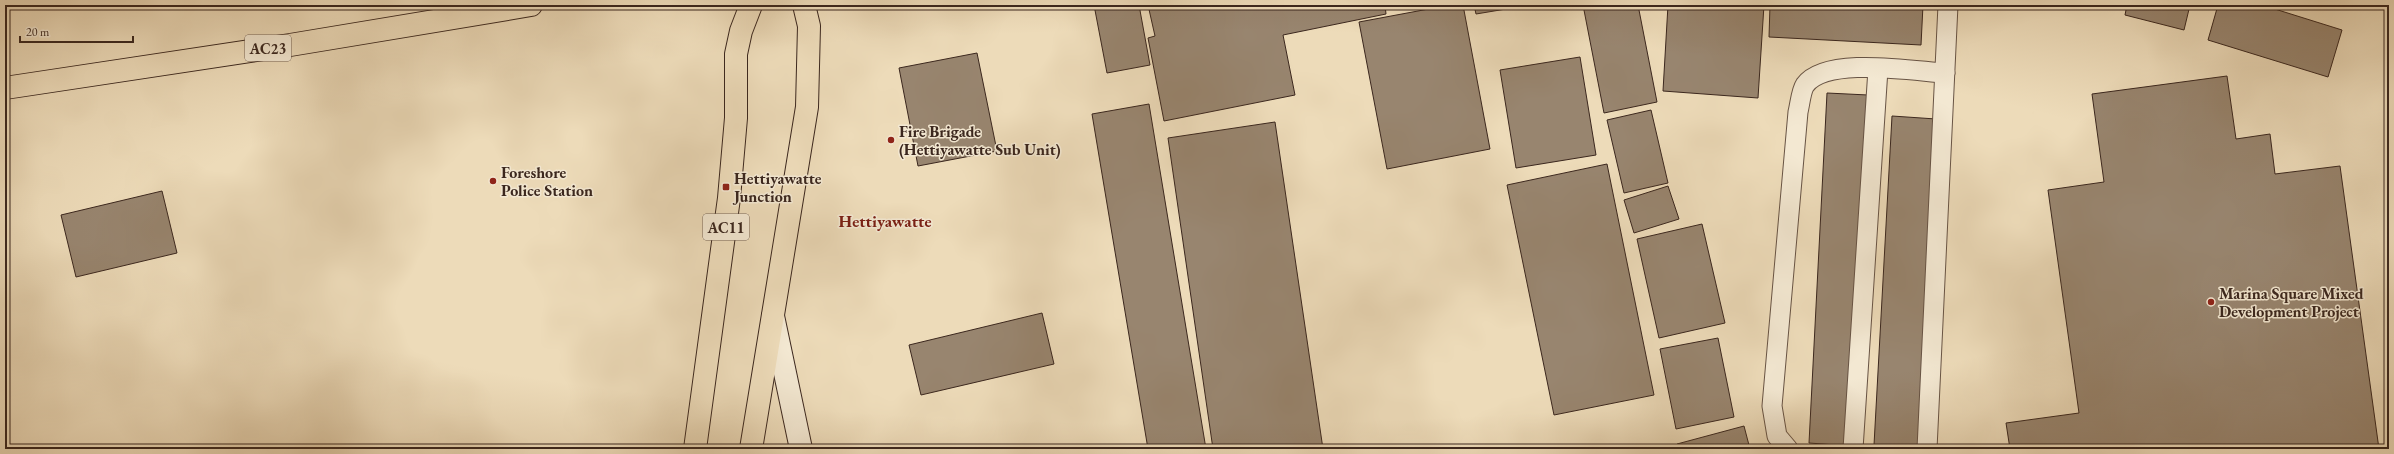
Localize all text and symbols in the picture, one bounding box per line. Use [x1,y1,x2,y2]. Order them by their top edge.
scale bar [20,18,133,44]
text: 20 m [26,24,50,40]
road number: AC23 [245,35,291,61]
place label: Fire Brigade (Hettiyawatte Sub Unit) [899,121,1061,160]
marker: Fire Brigade (Hettiyawatte Sub Unit) [886,135,896,145]
place label: Foreshore Police Station [501,162,593,201]
place label: Hettiyawatte Junction [732,168,822,207]
marker: Foreshore Police Station [488,176,498,186]
marker: Hettiyawatte Junction [721,182,731,192]
district label: Hettiyawatte [839,210,931,232]
road number: AC11 [703,214,749,240]
place label: Marina Square Mixed Development Project [2219,283,2364,322]
marker: Marina Square Mixed Development Project [2206,297,2216,307]

